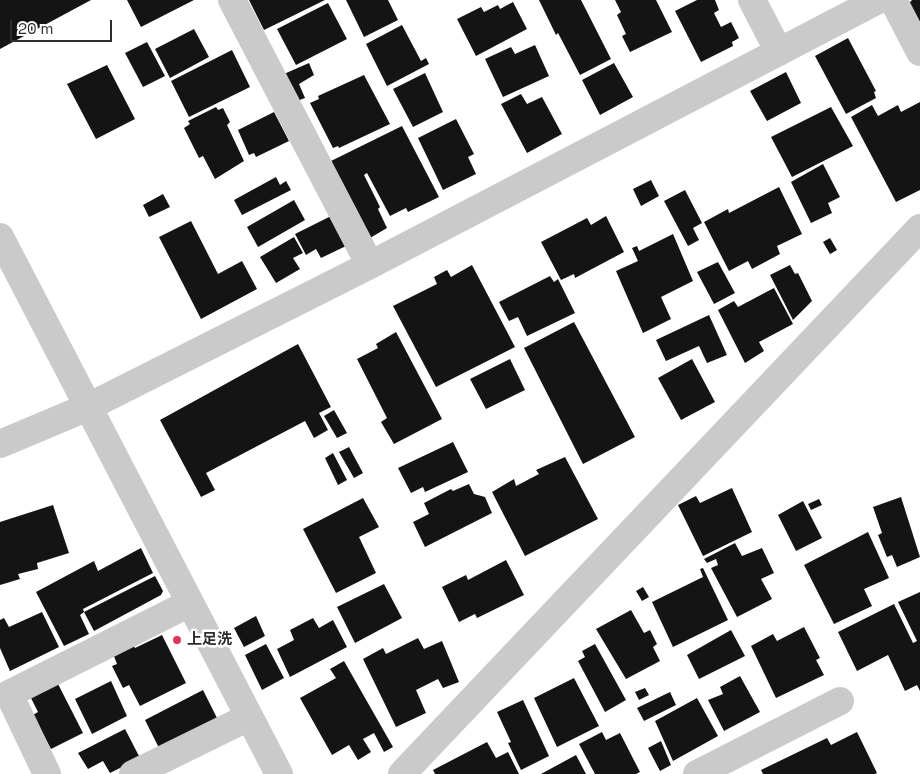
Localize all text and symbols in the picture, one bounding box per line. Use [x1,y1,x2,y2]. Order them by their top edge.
scale bar [12,10,115,42]
text: 20 m [18,19,53,38]
place label: 上足洗 [187,631,232,649]
marker: 上足洗 [171,634,183,646]

